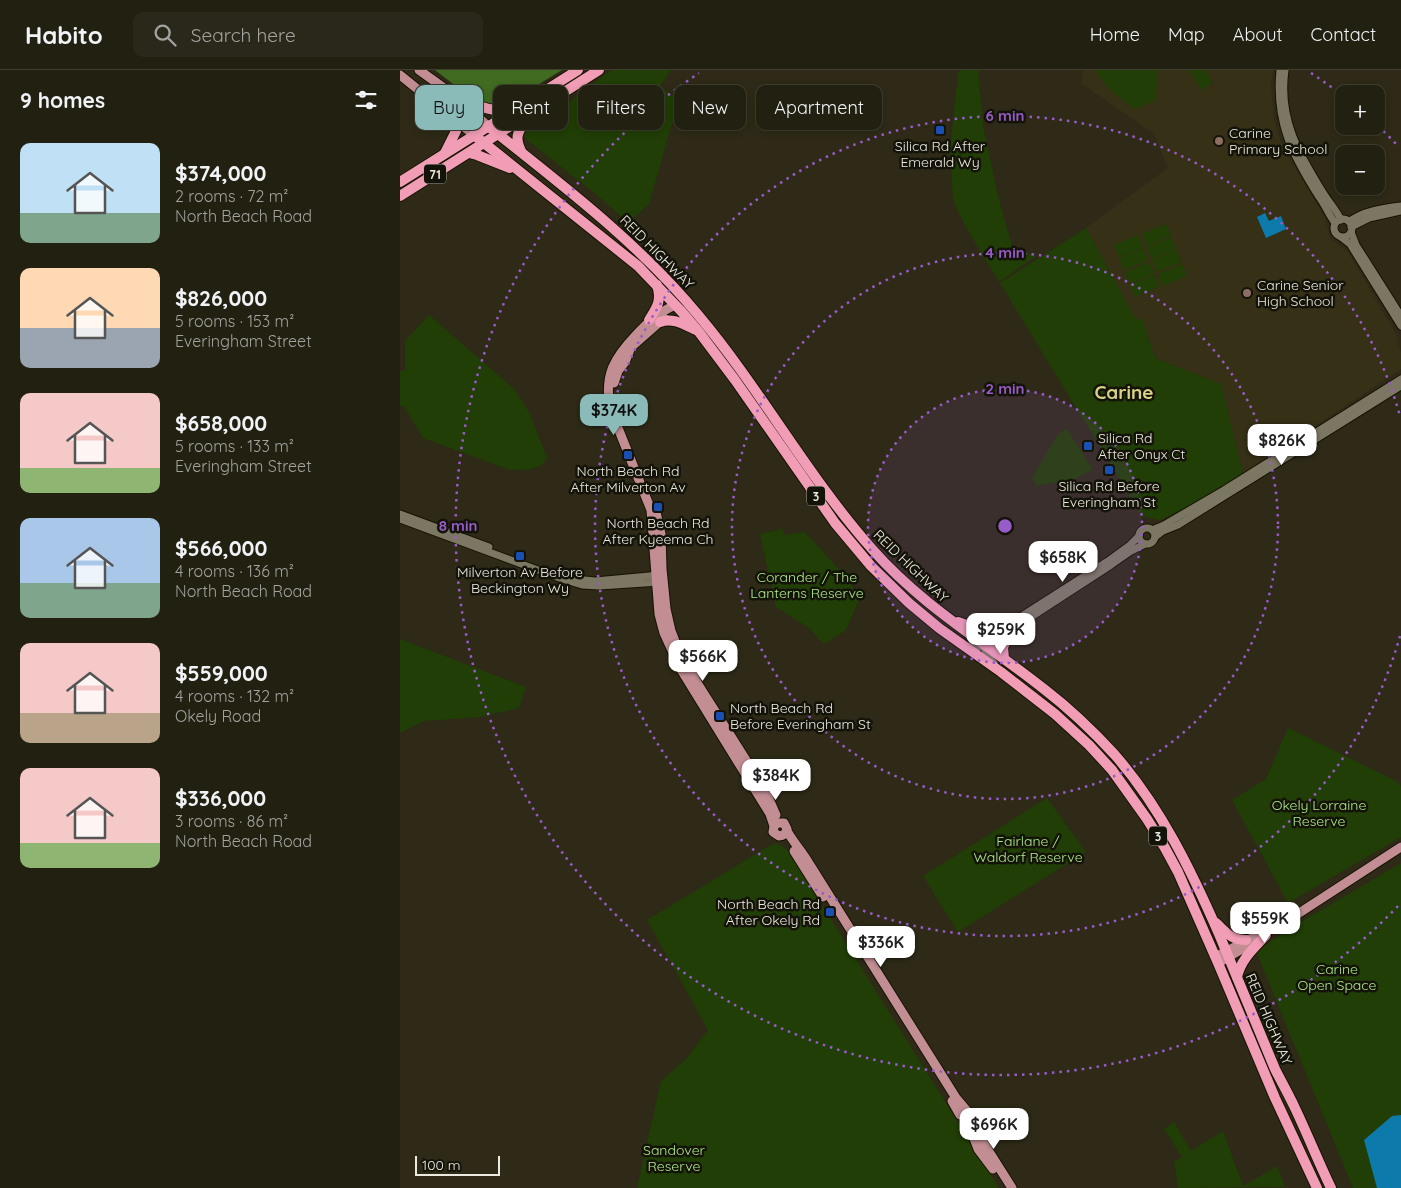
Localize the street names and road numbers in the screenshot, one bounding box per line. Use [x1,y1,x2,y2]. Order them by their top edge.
road number: 71 [424,165,446,184]
street label: REID HIGHWAY [616,211,698,293]
road number: 3 [807,486,825,506]
street label: REID HIGHWAY [870,526,952,606]
road number: 3 [1149,826,1167,846]
street label: REID HIGHWAY [1242,971,1296,1068]

